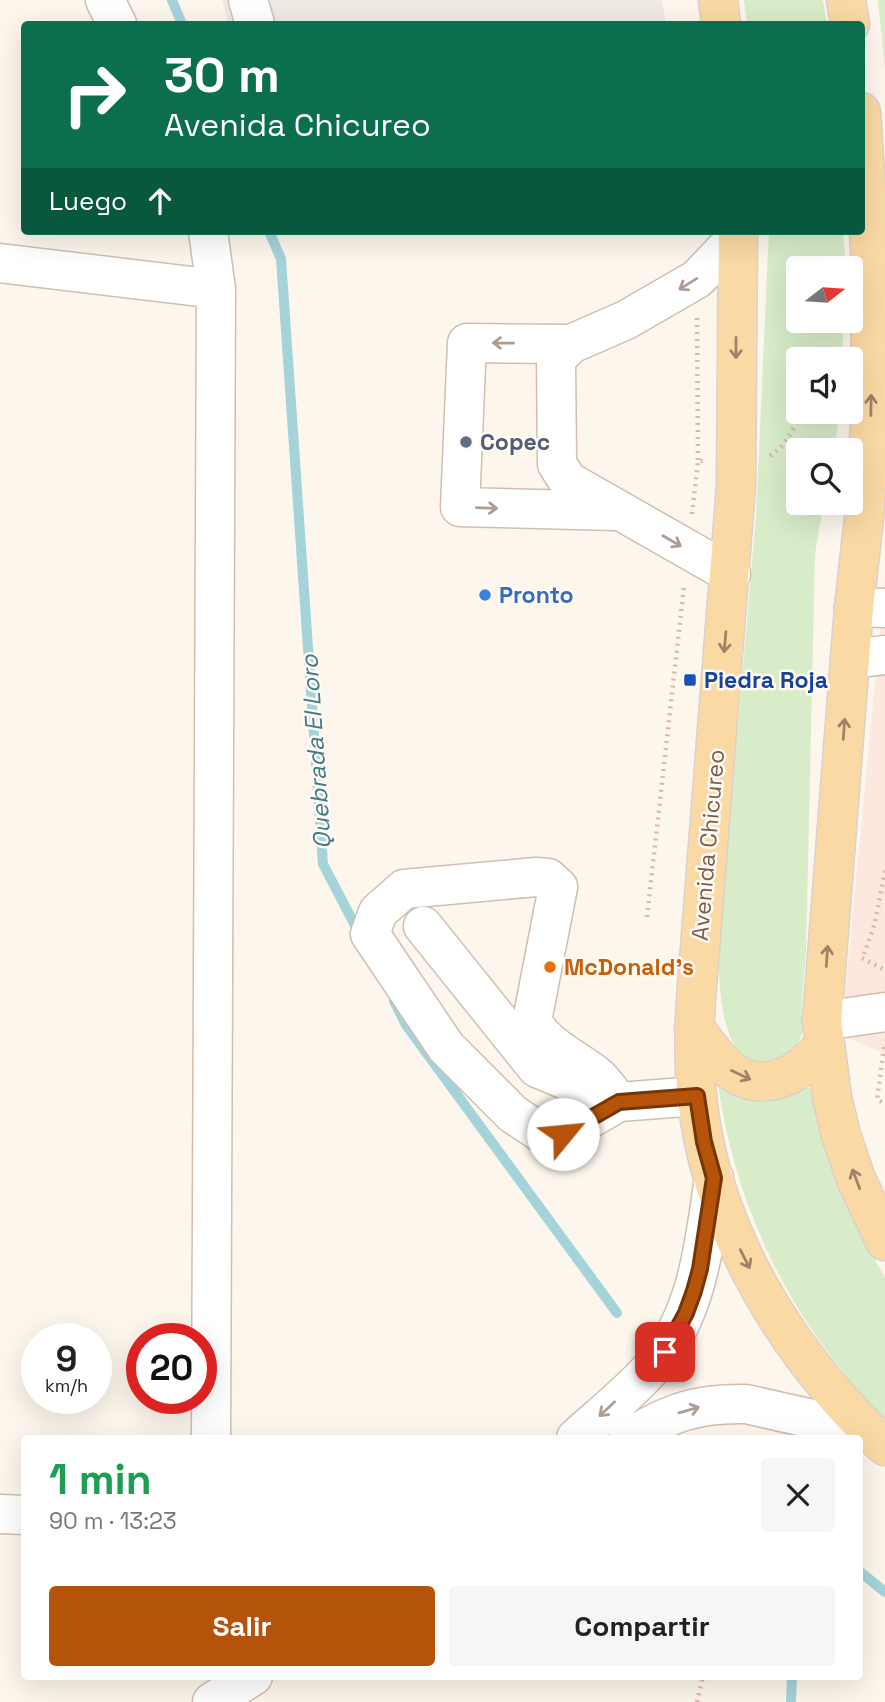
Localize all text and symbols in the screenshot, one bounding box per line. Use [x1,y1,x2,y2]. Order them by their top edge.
text: 30 m [164,44,280,106]
icon: right [49,49,140,140]
text: Avenida Chicureo [164,105,431,145]
icon: ahead [141,182,179,220]
text: Luego [49,184,127,218]
north arrow [786,256,863,332]
map controls [786,256,863,515]
one-way arrow [679,277,699,291]
one-way arrow [729,336,743,359]
one-way arrow [492,337,515,350]
button: sound [786,347,863,424]
one-way arrow [864,394,877,417]
place label: Copec [480,427,550,457]
marker: Copec [458,434,474,450]
button: search [786,438,863,515]
one-way arrow [475,501,498,514]
one-way arrow [662,534,682,548]
place label: Pronto [499,580,574,610]
marker: Pronto [477,587,493,603]
one-way arrow [718,630,731,653]
water label: Quebrada El Loro [293,653,338,850]
place label: Piedra Roja [704,665,828,695]
marker: Piedra Roja [682,672,698,688]
one-way arrow [838,719,851,741]
street label: Avenida Chicureo [685,748,731,942]
one-way arrow [821,946,834,968]
place label: McDonald's [564,952,694,982]
marker: McDonald's [542,959,558,975]
one-way arrow [730,1069,751,1082]
position arrow [526,1097,600,1171]
one-way arrow [849,1169,862,1191]
one-way arrow [739,1248,753,1269]
pin [635,1322,695,1382]
speed limit sign: 20 [126,1323,217,1414]
icon: arrive [646,1333,684,1371]
text: 9 [56,1337,77,1381]
text: km/h [45,1374,88,1397]
one-way arrow [598,1401,616,1417]
one-way arrow [678,1402,700,1415]
text: 1 min [49,1453,152,1506]
button: close [761,1458,835,1532]
text: 90 m · 13:23 [49,1506,177,1536]
button: Salir [49,1586,435,1666]
button: Compartir [449,1586,835,1666]

